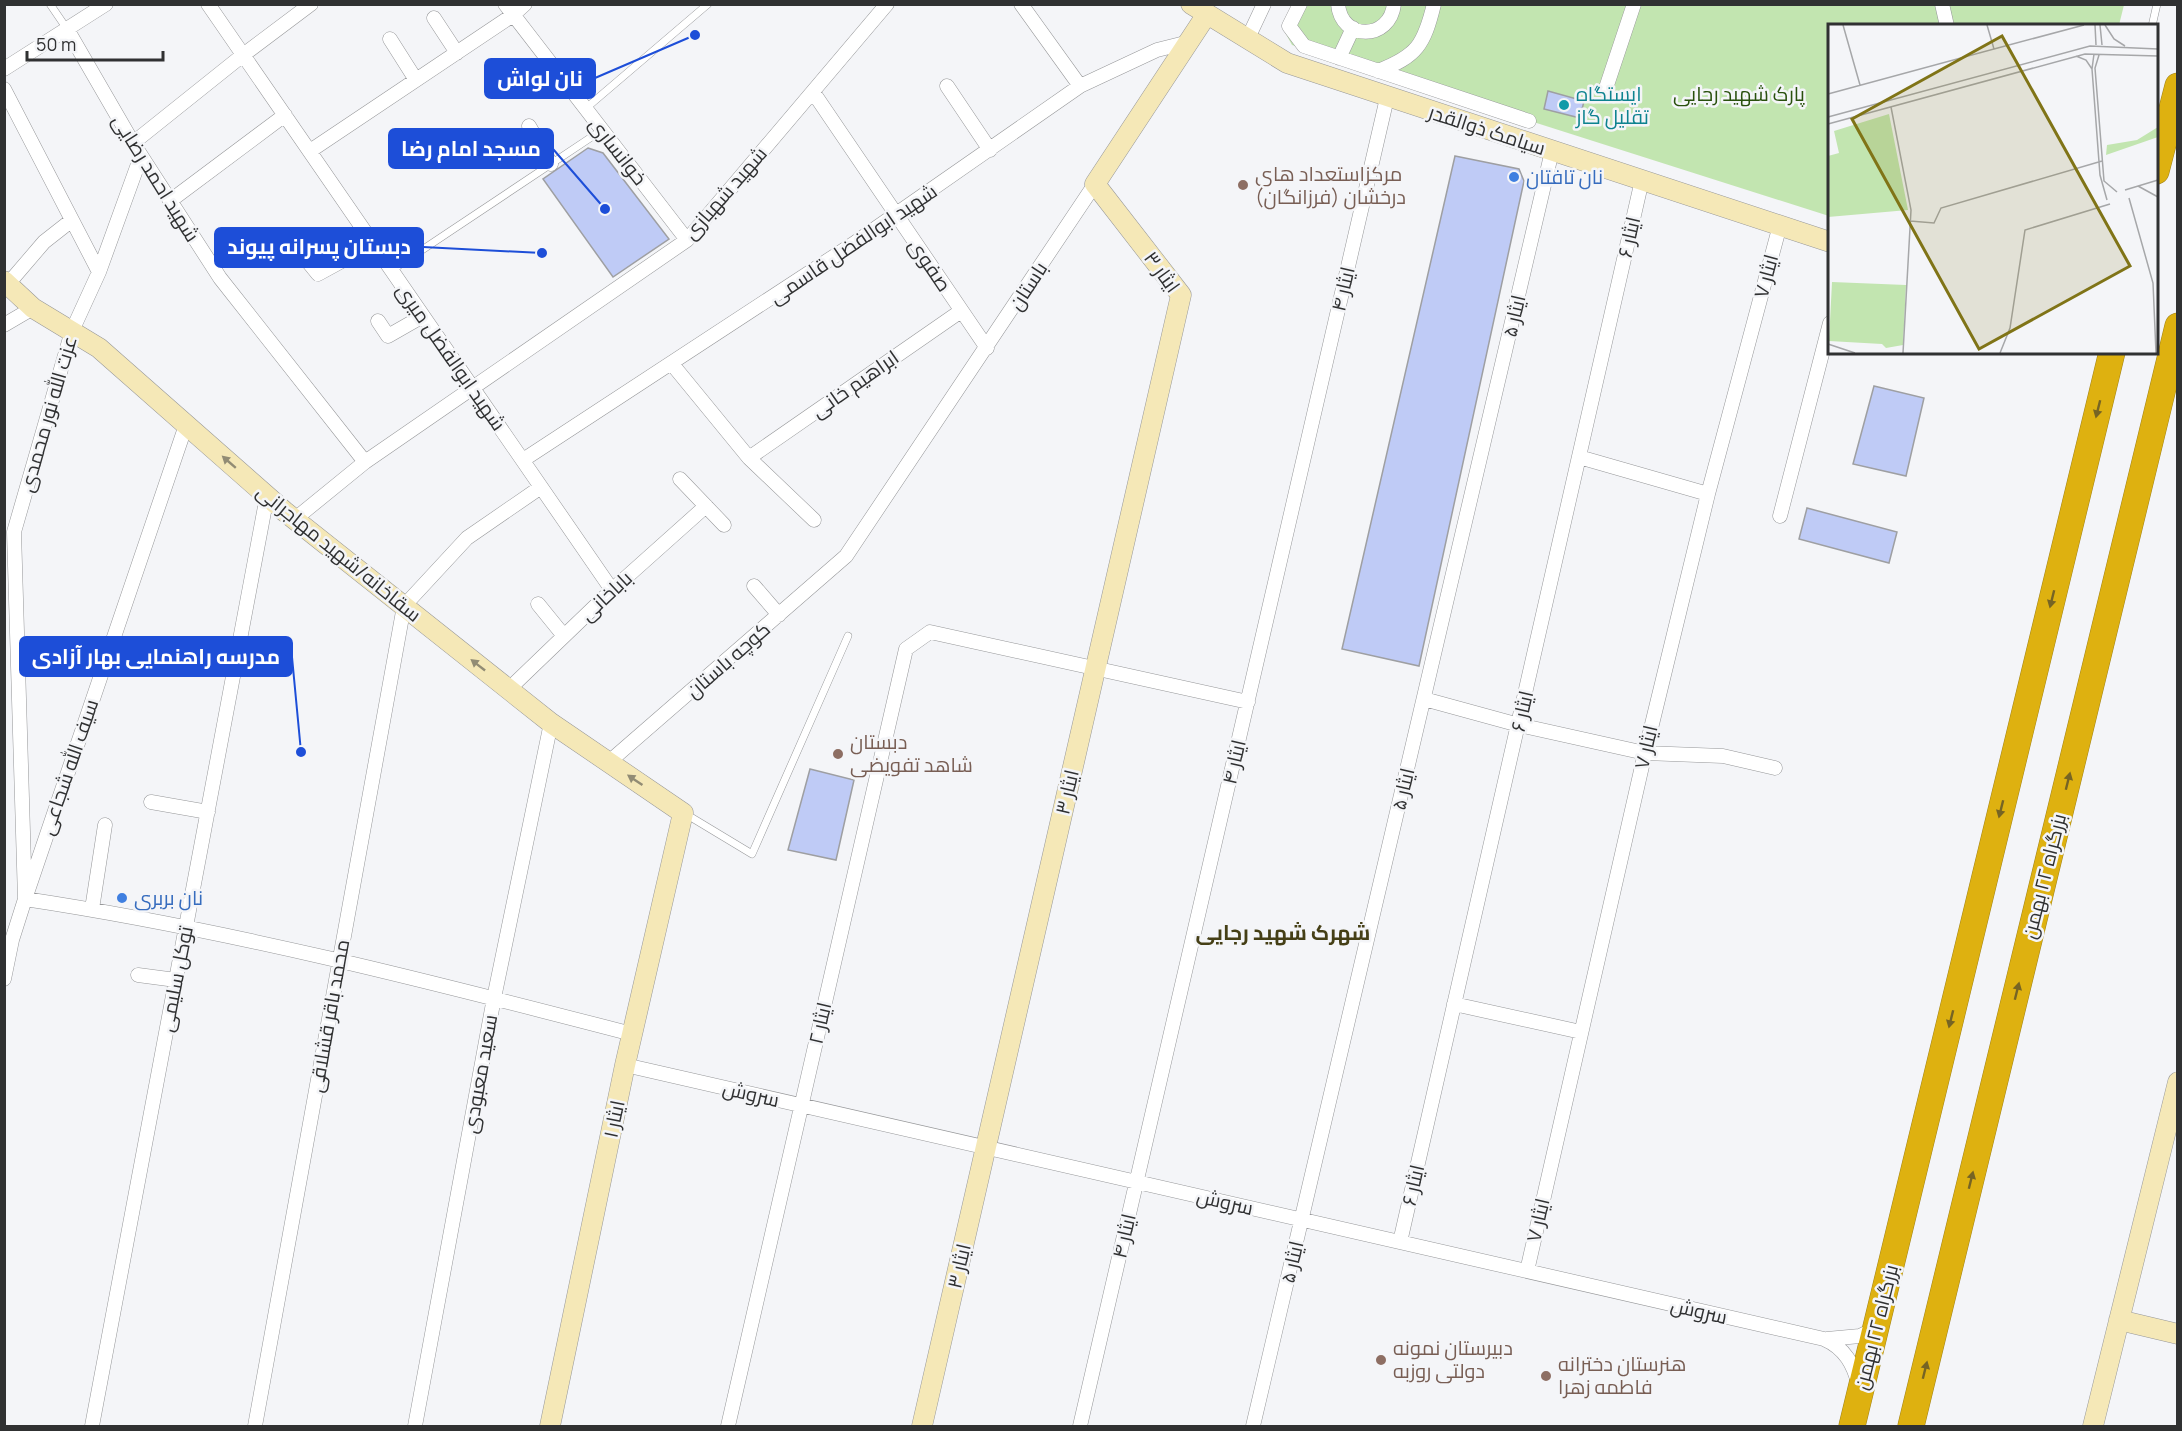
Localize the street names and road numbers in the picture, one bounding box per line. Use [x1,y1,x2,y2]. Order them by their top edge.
street label: سیامک ذوالقدر [1424,98,1549,161]
street label: شهید احمد رضایی [106,109,206,247]
street label: خوانساری [583,111,654,190]
street label: شهید شهبازی [677,140,773,245]
street label: شهید ابوالفضل قاسمی [763,177,942,310]
street label: ایثار ۶ [1611,214,1646,260]
street label: صفوی [903,233,958,297]
street label: ایثار ۳ [1138,245,1187,298]
street label: ایثار ۷ [1747,251,1784,301]
street label: باستان [1002,256,1053,315]
street label: ایثار ۴ [1324,264,1361,314]
street label: شهید ابوالفضل میری [390,278,512,436]
street label: ایثار ۵ [1496,292,1531,340]
street label: عزت الله نور محمدی [12,333,83,495]
street label: ابراهیم خانی [806,344,904,424]
street label: سقاخانه/شهید مهاجرانی [251,478,427,627]
street label: باباخانی [574,564,638,627]
street label: کوچه باستان [680,615,776,704]
street label: ایثار ۶ [1504,688,1539,734]
street label: سیف الله شجاعی [33,695,104,838]
street label: ایثار ۷ [1627,722,1664,771]
street label: ایثار ۴ [1215,737,1252,787]
street label: ایثار ۵ [1385,765,1420,813]
street label: ایثار ۳ [1048,767,1085,817]
street label: بزرگراه ۲۲ بهمن [2015,810,2072,941]
street label: توکل سلیمی [152,923,199,1034]
street label: محمد باقر قشلاقی [302,937,355,1095]
street label: ایثار ۲ [802,999,837,1047]
street label: سعید معبودی [456,1012,503,1136]
street label: سروش [720,1074,782,1113]
street label: ایثار ۱ [596,1098,631,1140]
street label: ایثار ۶ [1395,1162,1430,1208]
street label: سروش [1194,1182,1256,1221]
street label: ایثار ۷ [1519,1195,1556,1244]
street label: ایثار ۴ [1105,1211,1142,1261]
street label: ایثار ۵ [1274,1238,1309,1286]
street label: ایثار ۳ [940,1241,977,1291]
street label: بزرگراه ۲۲ بهمن [1847,1261,1904,1392]
street label: سروش [1668,1291,1730,1330]

